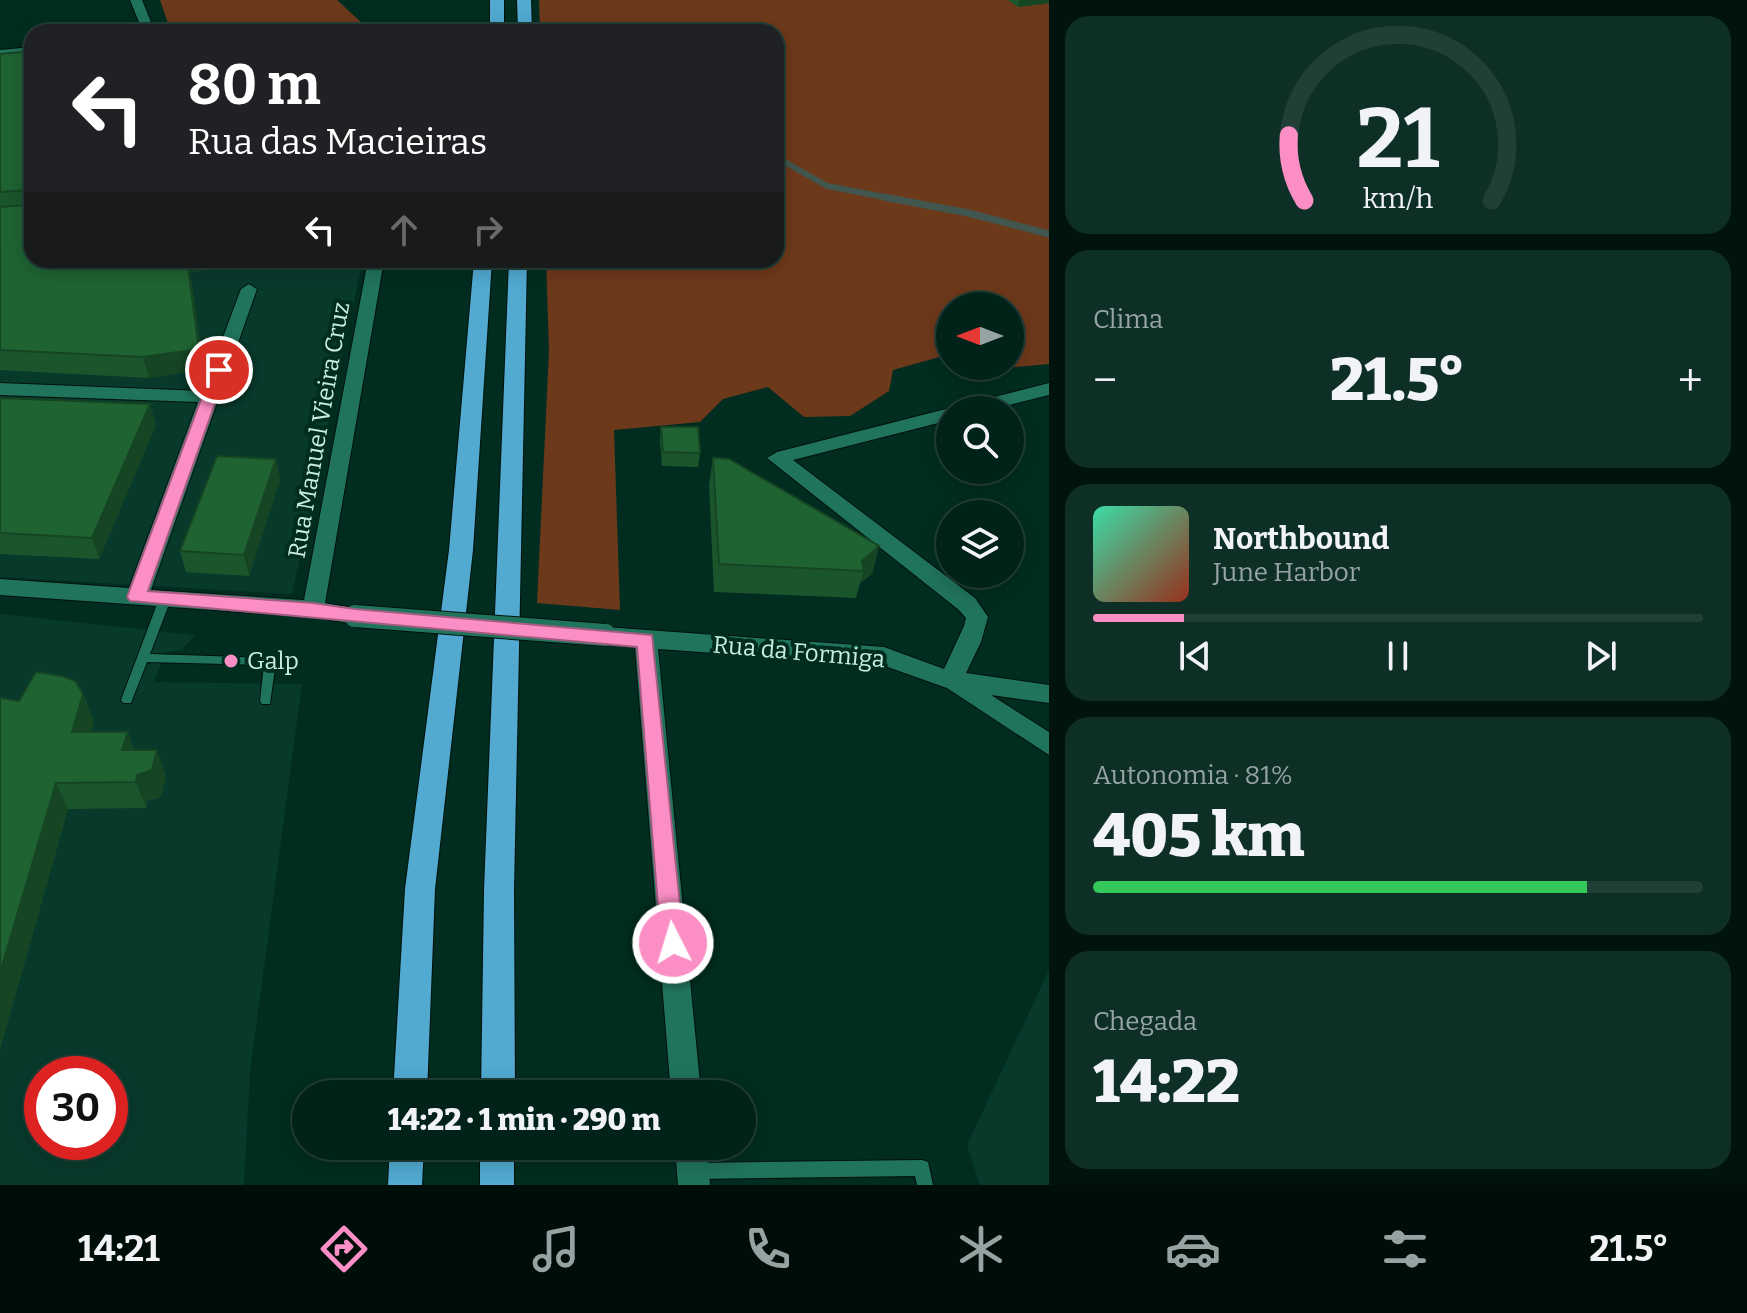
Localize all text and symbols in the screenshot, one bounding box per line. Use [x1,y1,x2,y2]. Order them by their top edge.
text: 80 m [188,52,321,119]
icon: left [56,56,160,160]
text: 21 [1357,88,1439,188]
text: Rua das Macieiras [188,120,487,164]
text: km/h [1363,181,1434,216]
icon: left [298,208,342,252]
icon: ahead [382,208,426,252]
icon: right [466,208,510,252]
north arrow [936,292,1024,380]
map controls [936,292,1024,588]
street label: Rua Manuel Vieira Cruz [283,300,355,560]
text: Clima [1093,304,1163,335]
pin [185,336,253,404]
text: 21.5° [1330,344,1465,416]
icon: arrive [197,348,241,392]
text: − [1093,354,1117,407]
text: + [1678,354,1703,407]
button: search [936,396,1024,484]
button: layers [936,500,1024,588]
text: Northbound [1213,521,1389,557]
text: June Harbor [1213,557,1360,588]
street label: Rua da Formiga [712,631,886,673]
icon: previous [1173,634,1217,678]
icon: pause [1376,634,1420,678]
icon: next [1579,634,1623,678]
place label: Galp [247,647,299,675]
marker: Galp [222,652,240,670]
text: Autonomia · 81% [1093,760,1293,791]
text: 405 km [1093,800,1304,872]
position arrow [631,901,715,985]
text: Chegada [1093,1006,1197,1037]
text: 14:22 [1093,1046,1240,1118]
speed limit sign: 30 [24,1056,128,1160]
text: 14:22 · 1 min · 290 m [388,1102,660,1138]
icon: directions [316,1221,372,1277]
icon: music [528,1221,584,1277]
icon: phone [740,1221,796,1277]
icon: climate [953,1221,1009,1277]
icon: car [1165,1221,1221,1277]
icon: filters [1377,1221,1433,1277]
text: 14:21 [78,1227,160,1271]
text: 21.5° [1589,1227,1669,1271]

